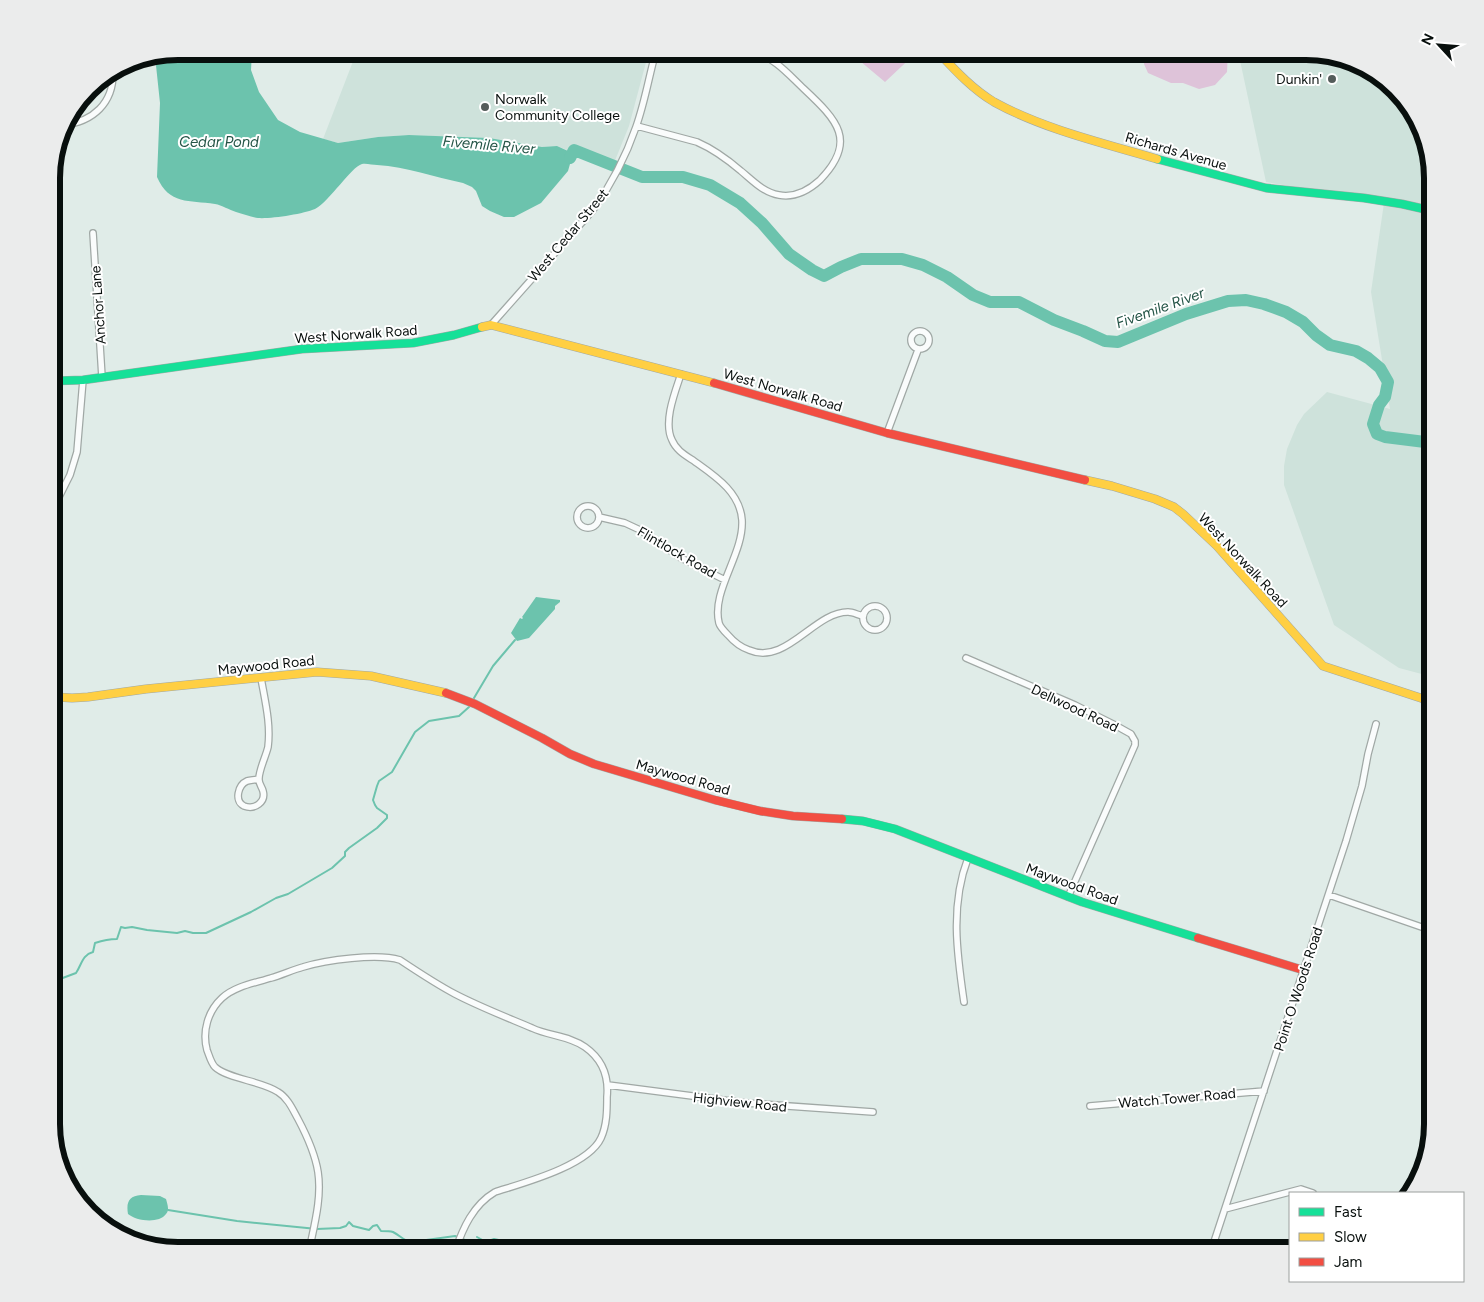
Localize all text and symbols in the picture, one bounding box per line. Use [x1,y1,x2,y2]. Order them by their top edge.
north arrow [1414,20,1464,70]
text: N [1418,31,1438,48]
place label: Dunkin' [1276,71,1322,88]
marker: Dunkin' [1326,73,1338,85]
place label: Norwalk Community College [495,91,620,124]
marker: Norwalk Community College [479,101,491,113]
street label: Richards Avenue [1123,129,1229,174]
water label: Fivemile River [442,132,537,158]
water label: Cedar Pond [179,133,259,151]
street label: West Cedar Street [525,185,612,285]
street label: Anchor Lane [87,265,110,345]
water label: Fivemile River [1113,283,1208,332]
street label: West Norwalk Road [294,322,418,347]
street label: West Norwalk Road [721,365,844,416]
street label: West Norwalk Road [1194,510,1291,611]
street label: Flintlock Road [634,523,719,582]
street label: Maywood Road [217,652,315,679]
street label: Dellwood Road [1028,681,1121,736]
street label: Maywood Road [634,756,732,799]
street label: Maywood Road [1023,860,1120,909]
street label: Point O Woods Road [1270,925,1327,1053]
street label: Watch Tower Road [1118,1085,1236,1112]
street label: Highview Road [692,1089,788,1116]
legend [1289,1192,1464,1282]
text: Fast [1334,1203,1363,1221]
text: Slow [1334,1228,1367,1246]
text: Jam [1334,1253,1362,1271]

